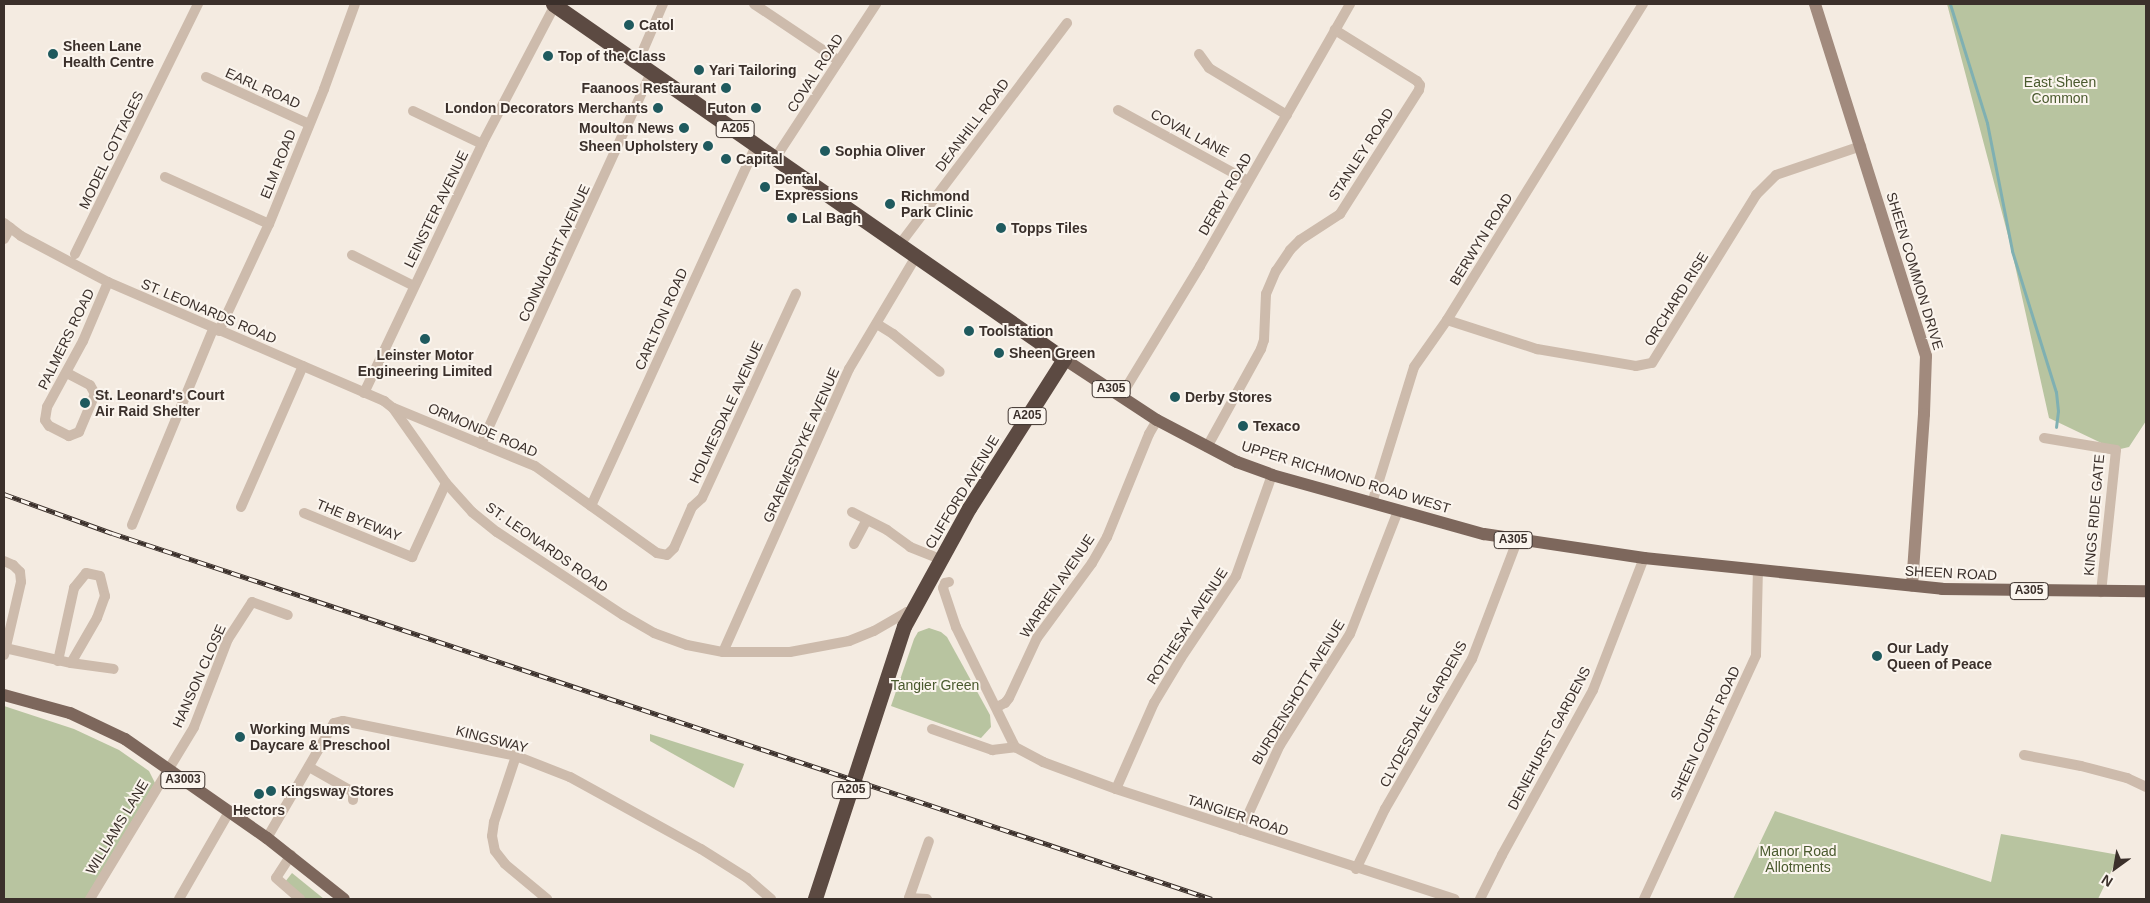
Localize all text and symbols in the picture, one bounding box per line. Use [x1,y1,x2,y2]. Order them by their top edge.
place label: Catol [639,17,674,33]
marker: Catol [623,19,635,31]
street label: COVAL ROAD [783,30,847,116]
place label: Sheen Lane Health Centre [63,38,154,70]
marker: Sheen Lane Health Centre [47,48,59,60]
place label: Top of the Class [558,48,666,64]
marker: Top of the Class [542,50,554,62]
place label: Yari Tailoring [709,62,797,78]
street label: EARL ROAD [223,64,303,112]
marker: Yari Tailoring [693,64,705,76]
park label: East Sheen Common [2024,74,2096,106]
street label: DEANHILL ROAD [931,75,1013,175]
place label: Faanoos Restaurant [581,80,716,96]
marker: Faanoos Restaurant [720,82,732,94]
street label: MODEL COTTAGES [75,88,147,212]
place label: London Decorators Merchants [445,100,648,116]
place label: Futon [707,100,746,116]
marker: London Decorators Merchants [652,102,664,114]
marker: Futon [750,102,762,114]
street label: COVAL LANE [1148,105,1232,161]
street label: STANLEY ROAD [1325,105,1397,203]
place label: Moulton News [579,120,674,136]
road number: A205 [715,120,755,138]
marker: Moulton News [678,122,690,134]
street label: ELM ROAD [257,127,299,201]
place label: Sheen Upholstery [579,138,698,154]
marker: Sheen Upholstery [702,140,714,152]
place label: Sophia Oliver [835,143,925,159]
marker: Sophia Oliver [819,145,831,157]
street label: LEINSTER AVENUE [400,147,472,271]
street label: DERBY ROAD [1195,150,1255,238]
place label: Capital [736,151,783,167]
marker: Capital [720,153,732,165]
place label: Dental Expressions [775,171,858,203]
street label: CONNAUGHT AVENUE [515,181,593,325]
marker: Dental Expressions [759,181,771,193]
place label: Richmond Park Clinic [901,188,973,220]
street label: BERWYN ROAD [1446,190,1516,288]
street label: SHEEN COMMON DRIVE [1883,190,1947,352]
marker: Richmond Park Clinic [883,197,897,211]
place label: Lal Bagh [802,210,861,226]
marker: Lal Bagh [786,212,798,224]
place label: Topps Tiles [1011,220,1087,236]
marker: Topps Tiles [995,222,1007,234]
street label: ORCHARD RISE [1640,249,1712,349]
street label: CARLTON ROAD [631,265,691,373]
street label: ST. LEONARDS ROAD [139,275,279,347]
street label: PALMERS ROAD [34,286,98,392]
place label: Toolstation [979,323,1053,339]
marker: Toolstation [963,325,975,337]
marker: Leinster Motor Engineering Limited [419,333,431,345]
street label: HOLMESDALE AVENUE [685,338,767,486]
place label: Sheen Green [1009,345,1095,361]
place label: Leinster Motor Engineering Limited [358,347,492,380]
marker: Sheen Green [993,347,1005,359]
street label: GRAEMESDYKE AVENUE [759,365,843,525]
road number: A305 [1091,379,1131,398]
place label: St. Leonard's Court Air Raid Shelter [95,387,224,420]
place label: Derby Stores [1185,389,1272,405]
marker: Derby Stores [1169,391,1181,403]
marker: St. Leonard's Court Air Raid Shelter [79,397,91,409]
street label: ORMONDE ROAD [426,399,540,461]
road number: A205 [1007,406,1047,426]
place label: Texaco [1253,418,1300,434]
marker: Texaco [1237,420,1249,432]
street label: CLIFFORD AVENUE [921,432,1003,552]
street label: UPPER RICHMOND ROAD WEST [1239,437,1453,517]
street label: KINGS RIDE GATE [2080,454,2108,576]
street label: THE BYEWAY [314,495,404,545]
street label: ST. LEONARDS ROAD [483,498,611,596]
road number: A305 [1493,530,1533,550]
street label: WARREN AVENUE [1016,531,1098,641]
street label: SHEEN ROAD [1904,562,1998,584]
street label: ROTHESAY AVENUE [1143,564,1231,688]
road number: A305 [2009,582,2049,600]
street label: BURDENSHOTT AVENUE [1248,616,1348,768]
street label: HANSON CLOSE [169,622,229,730]
street label: CLYDESDALE GARDENS [1376,638,1470,790]
place label: Our Lady Queen of Peace [1887,640,1992,672]
marker: Our Lady Queen of Peace [1871,650,1883,662]
street label: DENEHURST GARDENS [1504,663,1594,813]
street label: SHEEN COURT ROAD [1667,663,1743,803]
park label: Tangier Green [891,677,979,693]
place label: Working Mums Daycare & Preschool [250,721,390,754]
street label: KINGSWAY [454,722,530,756]
marker: Working Mums Daycare & Preschool [234,731,246,743]
road number: A3003 [159,770,207,790]
street label: WILLIAMS LANE [82,777,152,877]
road number: A205 [831,780,871,800]
place label: Kingsway Stores [281,783,394,799]
marker: Kingsway Stores [265,785,277,797]
marker: Hectors [253,788,265,800]
street label: TANGIER ROAD [1185,791,1291,839]
place label: Hectors [233,802,285,818]
park label: Manor Road Allotments [1759,843,1837,876]
north arrow [2090,843,2140,893]
text: N [2099,871,2116,890]

